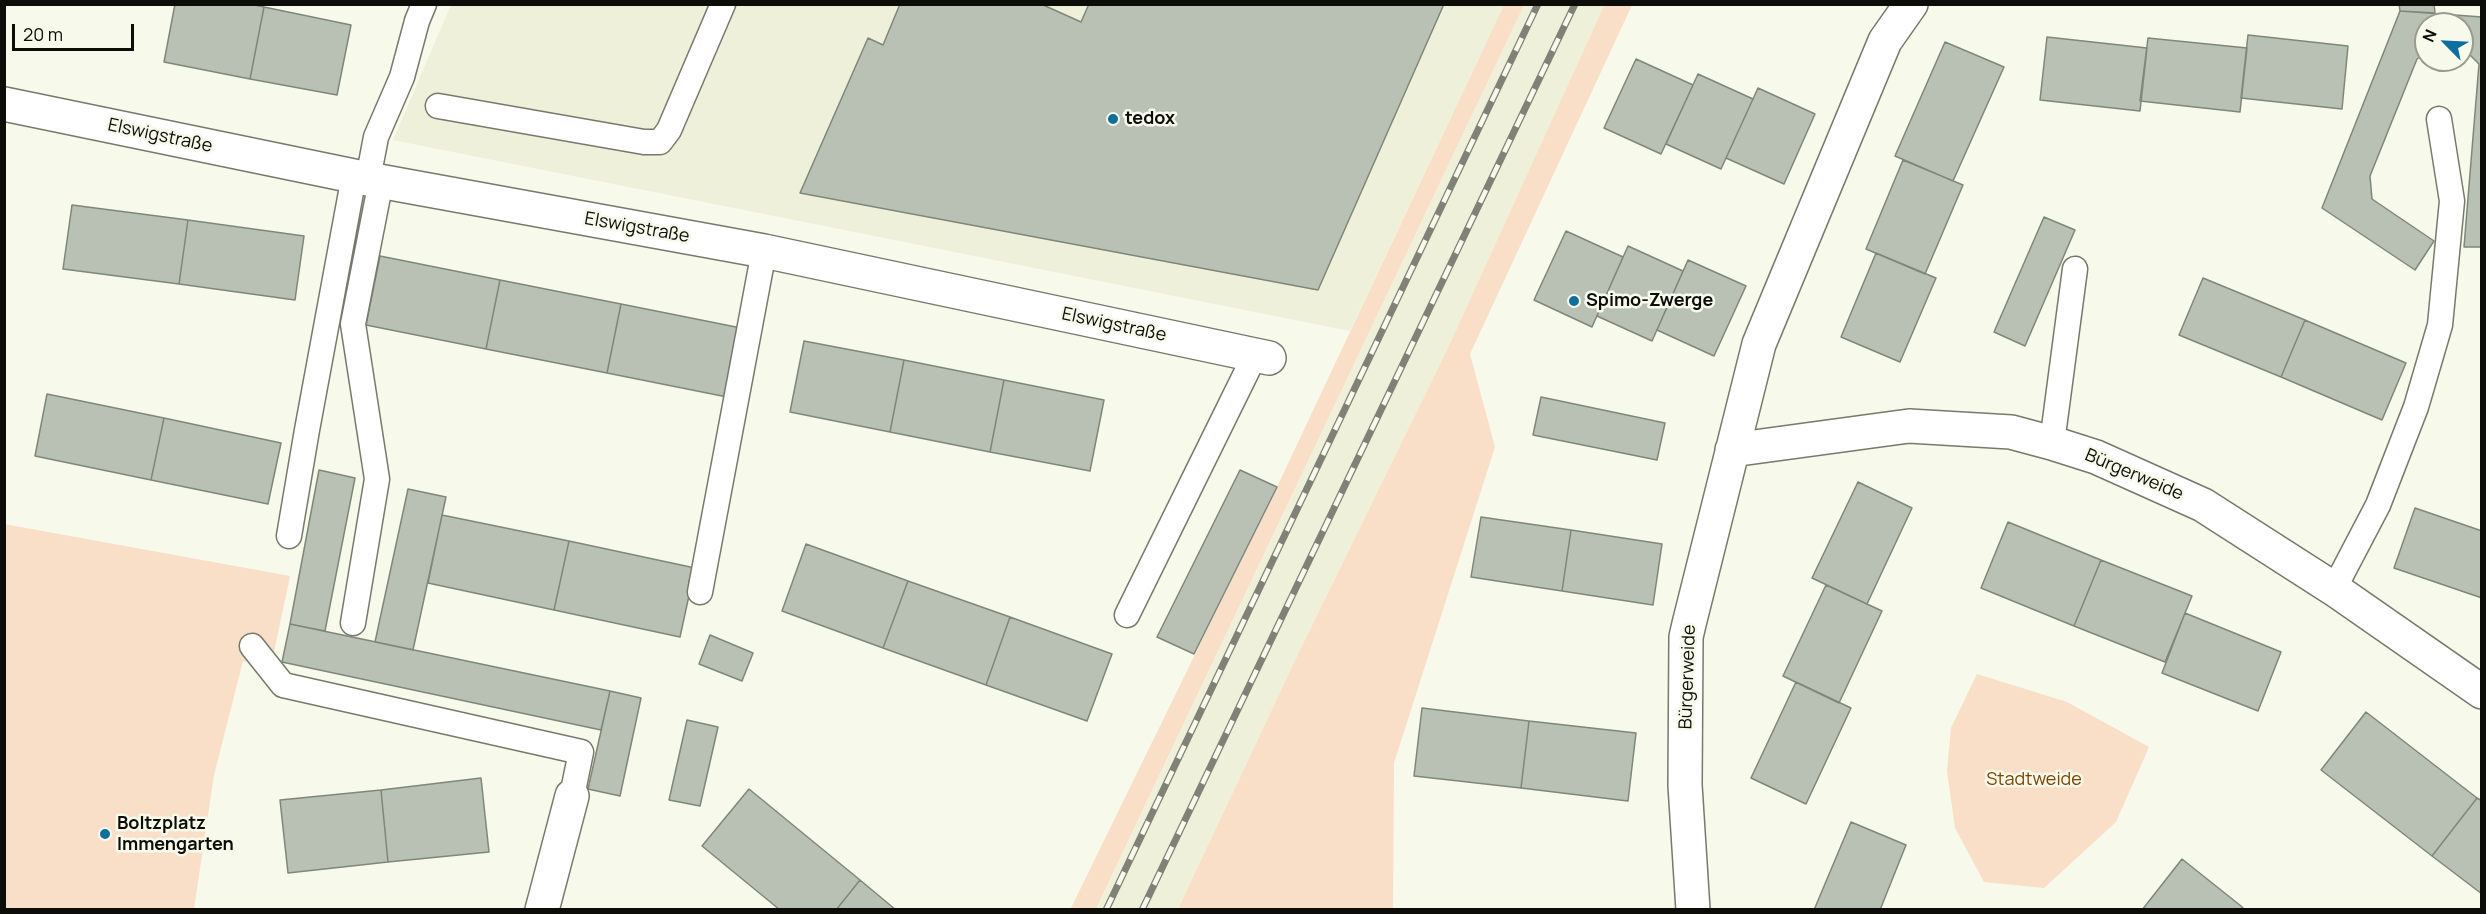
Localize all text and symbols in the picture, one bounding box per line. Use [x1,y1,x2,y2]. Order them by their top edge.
scale bar [15,12,136,50]
north arrow [2414,12,2474,72]
text: 20 m [23,22,63,46]
text: N [2417,26,2442,45]
place label: tedox [1125,108,1175,130]
marker: tedox [1106,112,1120,126]
street label: Elswigstraße [106,114,214,158]
street label: Elswigstraße [583,208,691,248]
place label: Spimo-Zwerge [1586,290,1713,312]
marker: Spimo-Zwerge [1567,294,1581,308]
street label: Elswigstraße [1060,303,1168,347]
street label: Bürgerweide [2082,445,2186,505]
street label: Bürgerweide [1675,624,1701,730]
park label: Stadtweide [1986,769,2082,791]
place label: Boltzplatz Immengarten [117,813,234,856]
marker: Boltzplatz Immengarten [98,827,112,841]

